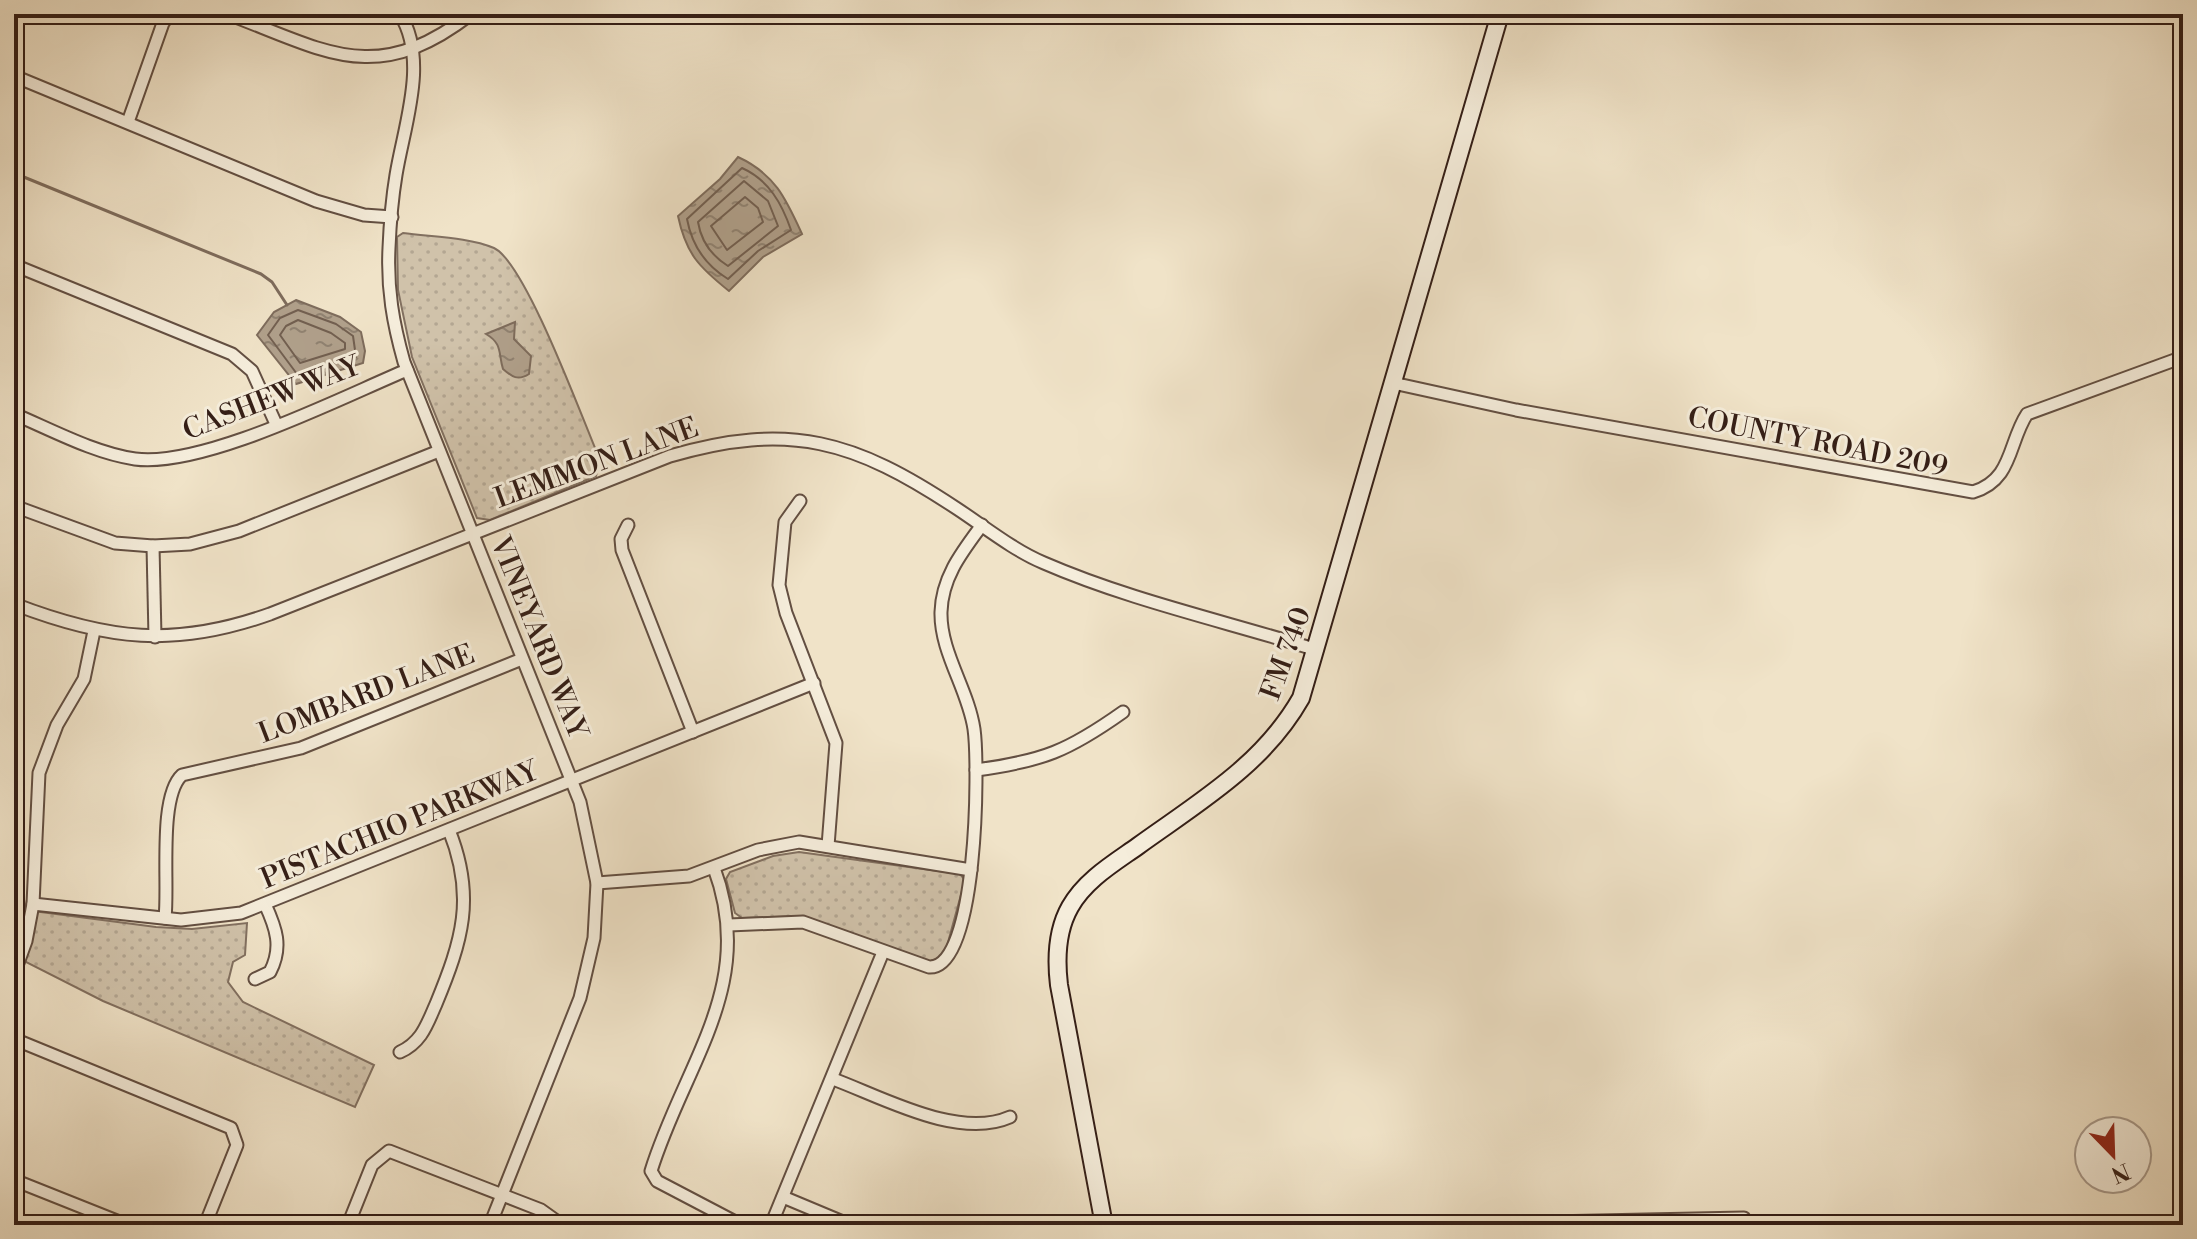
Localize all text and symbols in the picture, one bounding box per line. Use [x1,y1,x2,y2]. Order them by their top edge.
street label: CASHEW WAY [178,348,367,448]
street label: COUNTY ROAD 209 [1685,400,1951,485]
street label: LEMMON LANE [490,410,703,517]
street label: VINEYARD WAY [482,531,596,745]
street label: FM 740 [1253,602,1319,705]
street label: LOMBARD LANE [253,637,480,752]
street label: PISTACHIO PARKWAY [256,753,545,897]
north arrow [2073,1115,2153,1195]
text: N [2106,1156,2134,1188]

